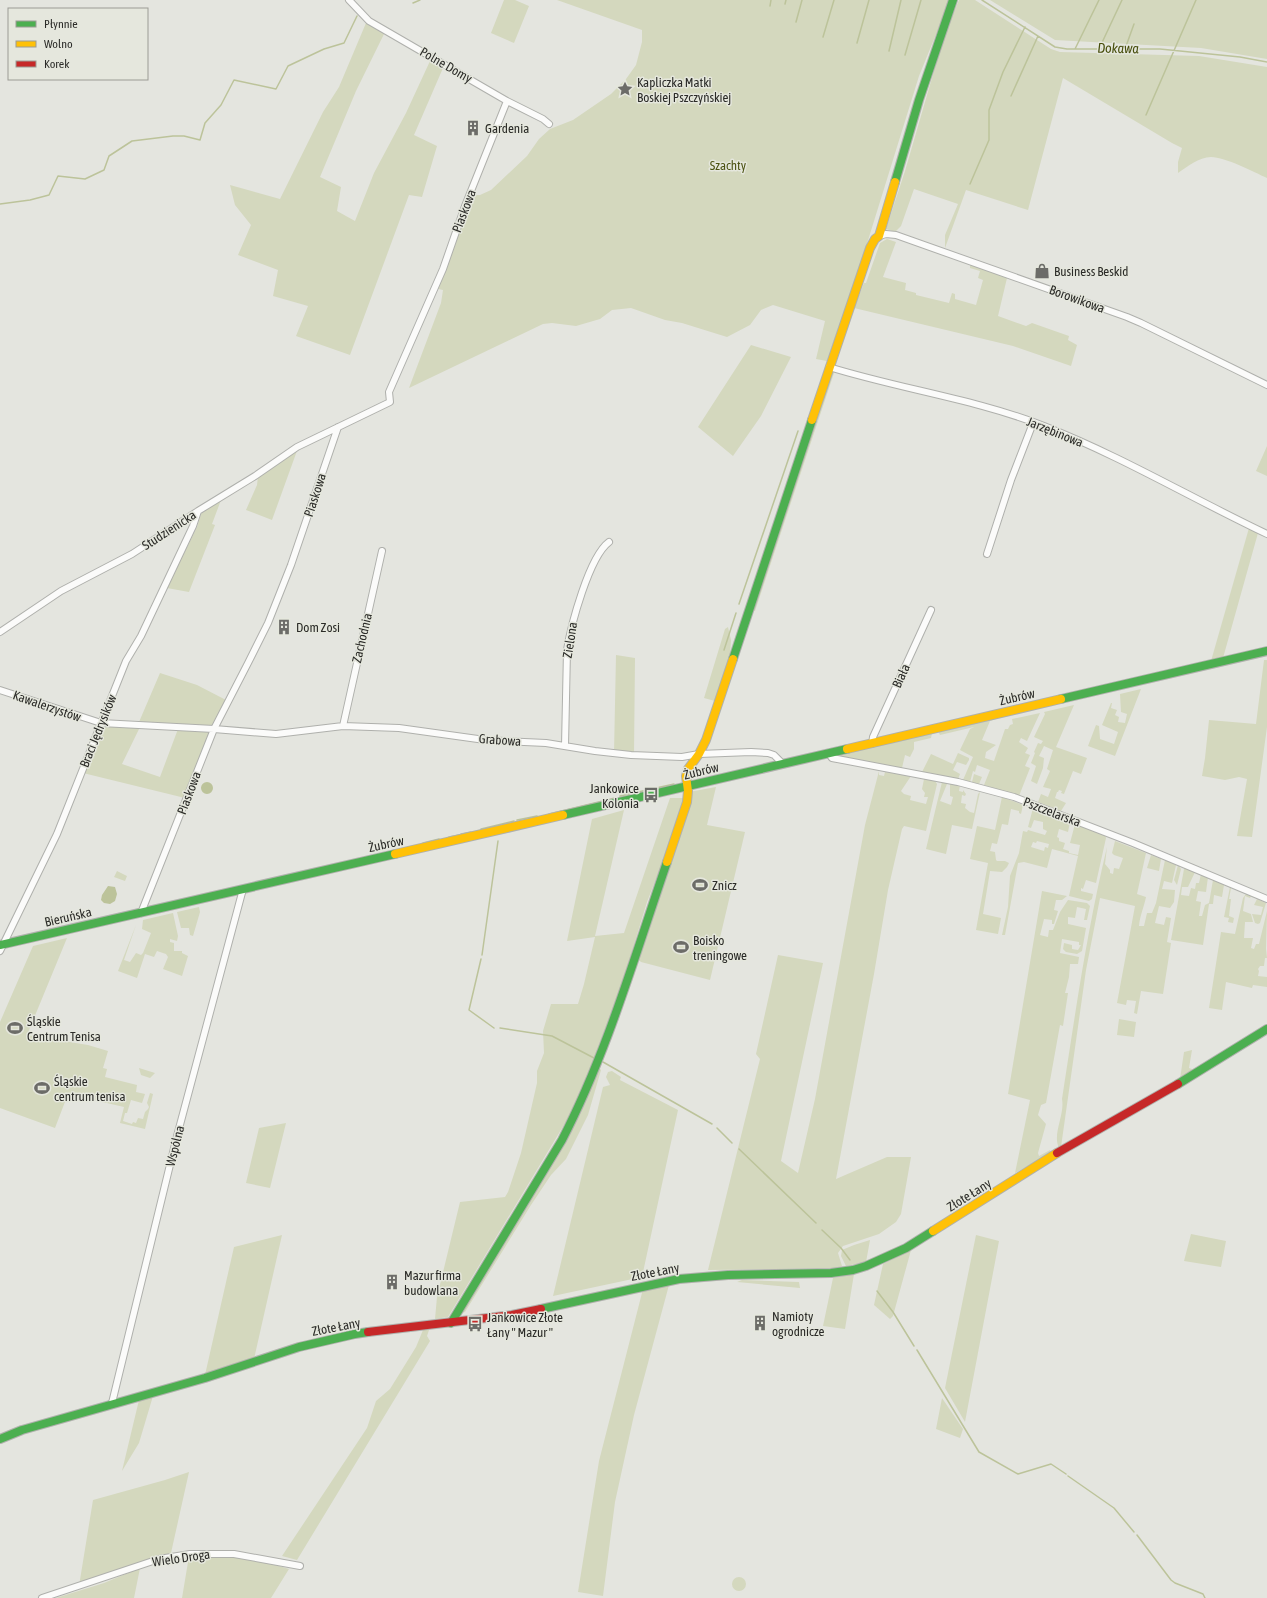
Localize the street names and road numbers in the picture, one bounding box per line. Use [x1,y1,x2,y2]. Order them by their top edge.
street label: Polne Domy [417,44,475,86]
street label: Piaskowa [449,187,479,235]
street label: Borowikowa [1047,282,1107,316]
street label: Jarzębinowa [1025,414,1085,450]
street label: Piaskowa [301,471,329,519]
street label: Studzienicka [139,507,199,553]
street label: Zachodnia [349,612,375,664]
street label: Zielona [560,621,580,659]
street label: Biała [889,662,913,690]
street label: Żubrów [998,686,1036,708]
street label: Kawalerzystów [11,687,83,725]
street label: Braci Jędrysików [77,692,120,770]
street label: Grabowa [478,731,522,749]
street label: Żubrów [682,759,720,783]
street label: Piaskowa [174,769,204,817]
street label: Pszczelarska [1021,794,1083,830]
street label: Żubrów [367,833,405,855]
street label: Bieruńska [43,904,93,930]
street label: Wspólna [163,1124,187,1168]
street label: Złote Łany [944,1175,994,1214]
street label: Złote Łany [629,1260,681,1284]
street label: Złote Łany [310,1315,362,1339]
street label: Wielo Droga [151,1547,211,1569]

